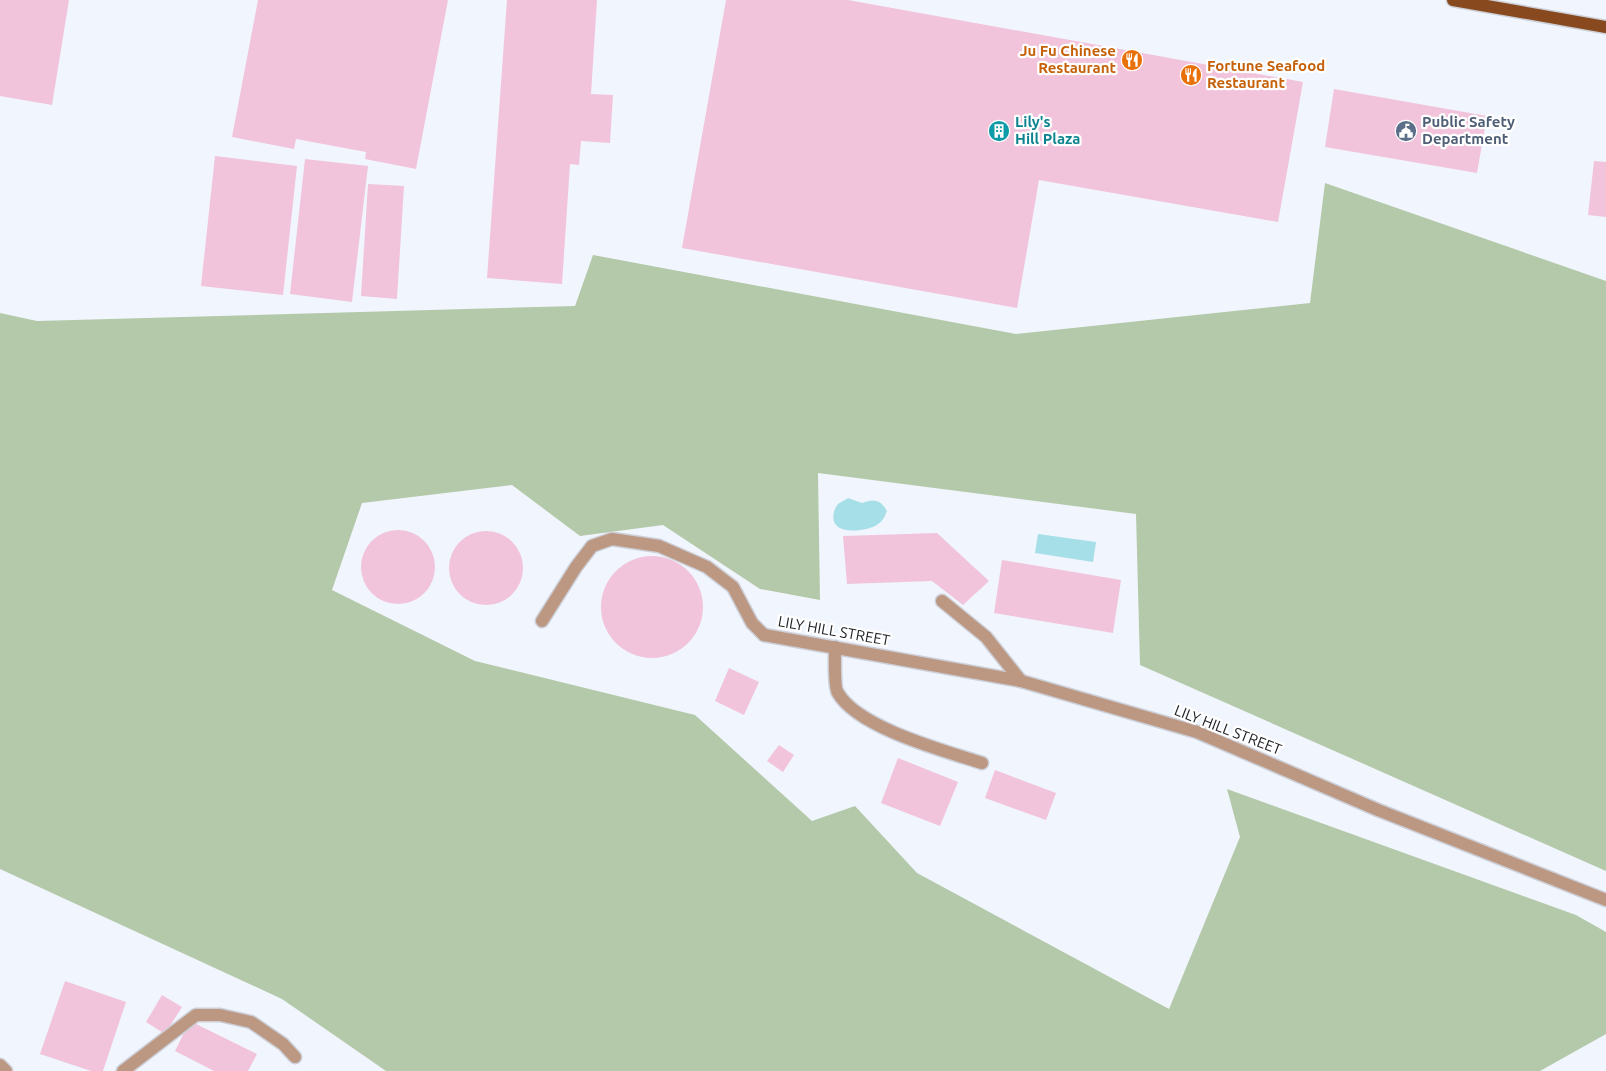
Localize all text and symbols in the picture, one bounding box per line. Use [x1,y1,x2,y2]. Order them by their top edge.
place label: Ju Fu Chinese Restaurant [1020,42,1117,76]
restaurant icon: Ju Fu Chinese Restaurant [1120,48,1144,72]
place label: Fortune Seafood Restaurant [1207,57,1325,91]
restaurant icon: Fortune Seafood Restaurant [1179,63,1203,87]
place label: Lily's Hill Plaza [1015,113,1080,147]
place label: Public Safety Department [1422,113,1515,147]
building icon: Lily's Hill Plaza [987,119,1011,143]
public building icon: Public Safety Department [1394,119,1418,143]
street label: LILY HILL STREET [777,612,892,649]
street label: LILY HILL STREET [1172,701,1285,758]

